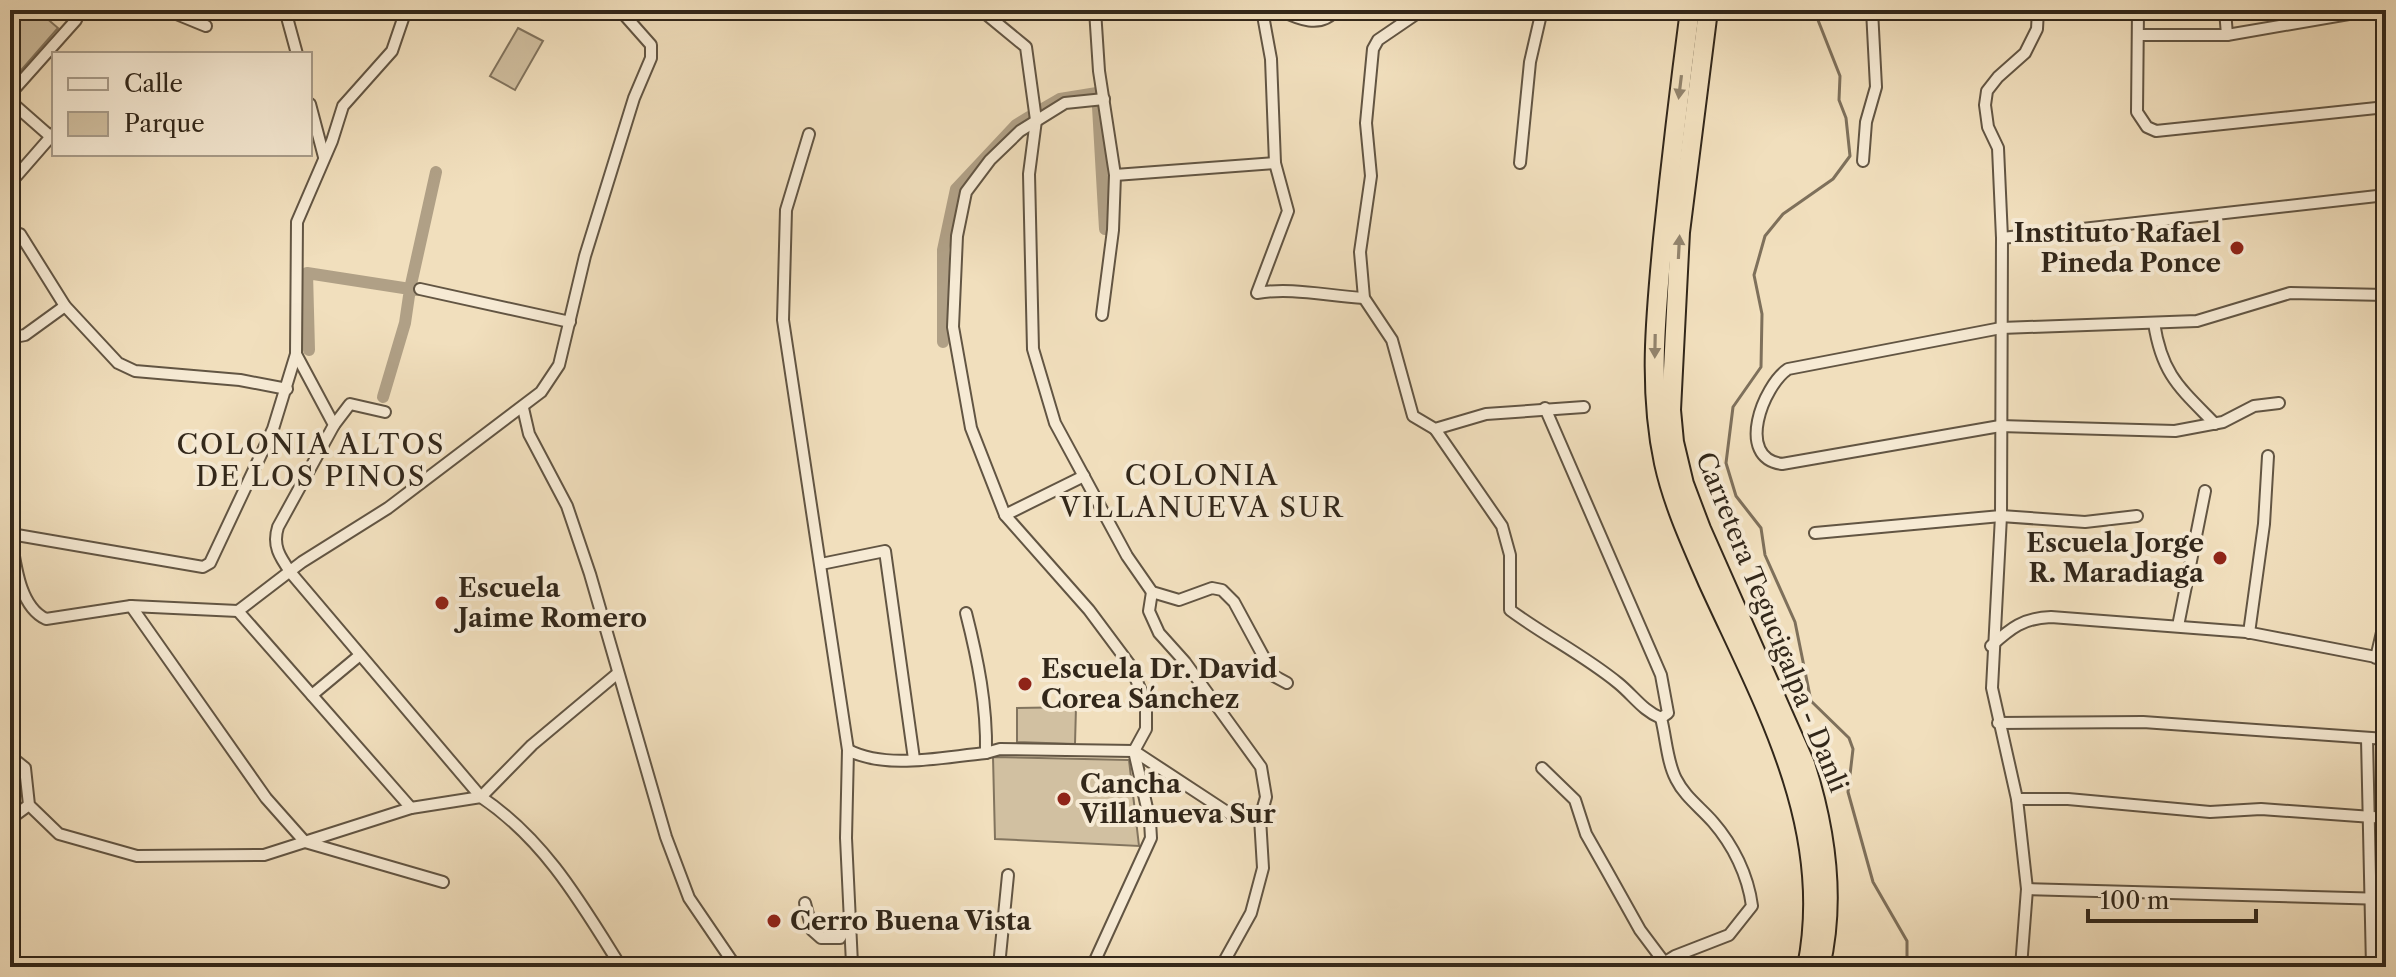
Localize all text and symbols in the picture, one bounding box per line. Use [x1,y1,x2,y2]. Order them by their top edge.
legend [52,52,312,156]
text: Calle [124,69,183,98]
one-way arrow [1673,75,1686,100]
text: Parque [124,109,205,138]
place label: Instituto Rafael Pineda Ponce [2014,217,2221,279]
one-way arrow [1673,234,1686,259]
marker: Instituto Rafael Pineda Ponce [2228,239,2246,257]
one-way arrow [1649,334,1661,359]
district label: COLONIA ALTOS DE LOS PINOS [177,427,445,493]
street label: Carretera Tegucigalpa - Danli [1689,447,1855,797]
district label: COLONIA VILLANUEVA SUR [1059,458,1344,524]
place label: Escuela Jorge R. Maradiaga [2026,527,2205,589]
marker: Escuela Jorge R. Maradiaga [2211,549,2229,567]
place label: Escuela Jaime Romero [454,572,647,634]
marker: Escuela Jaime Romero [433,594,451,612]
place label: Escuela Dr. David Corea Sánchez [1041,653,1277,715]
marker: Escuela Dr. David Corea Sánchez [1016,675,1034,693]
place label: Cancha Villanueva Sur [1079,768,1276,830]
marker: Cancha Villanueva Sur [1055,790,1073,808]
scale bar [2088,873,2256,923]
text: 100 m [2100,886,2169,915]
place label: Cerro Buena Vista [790,905,1032,937]
marker: Cerro Buena Vista [765,912,783,930]

